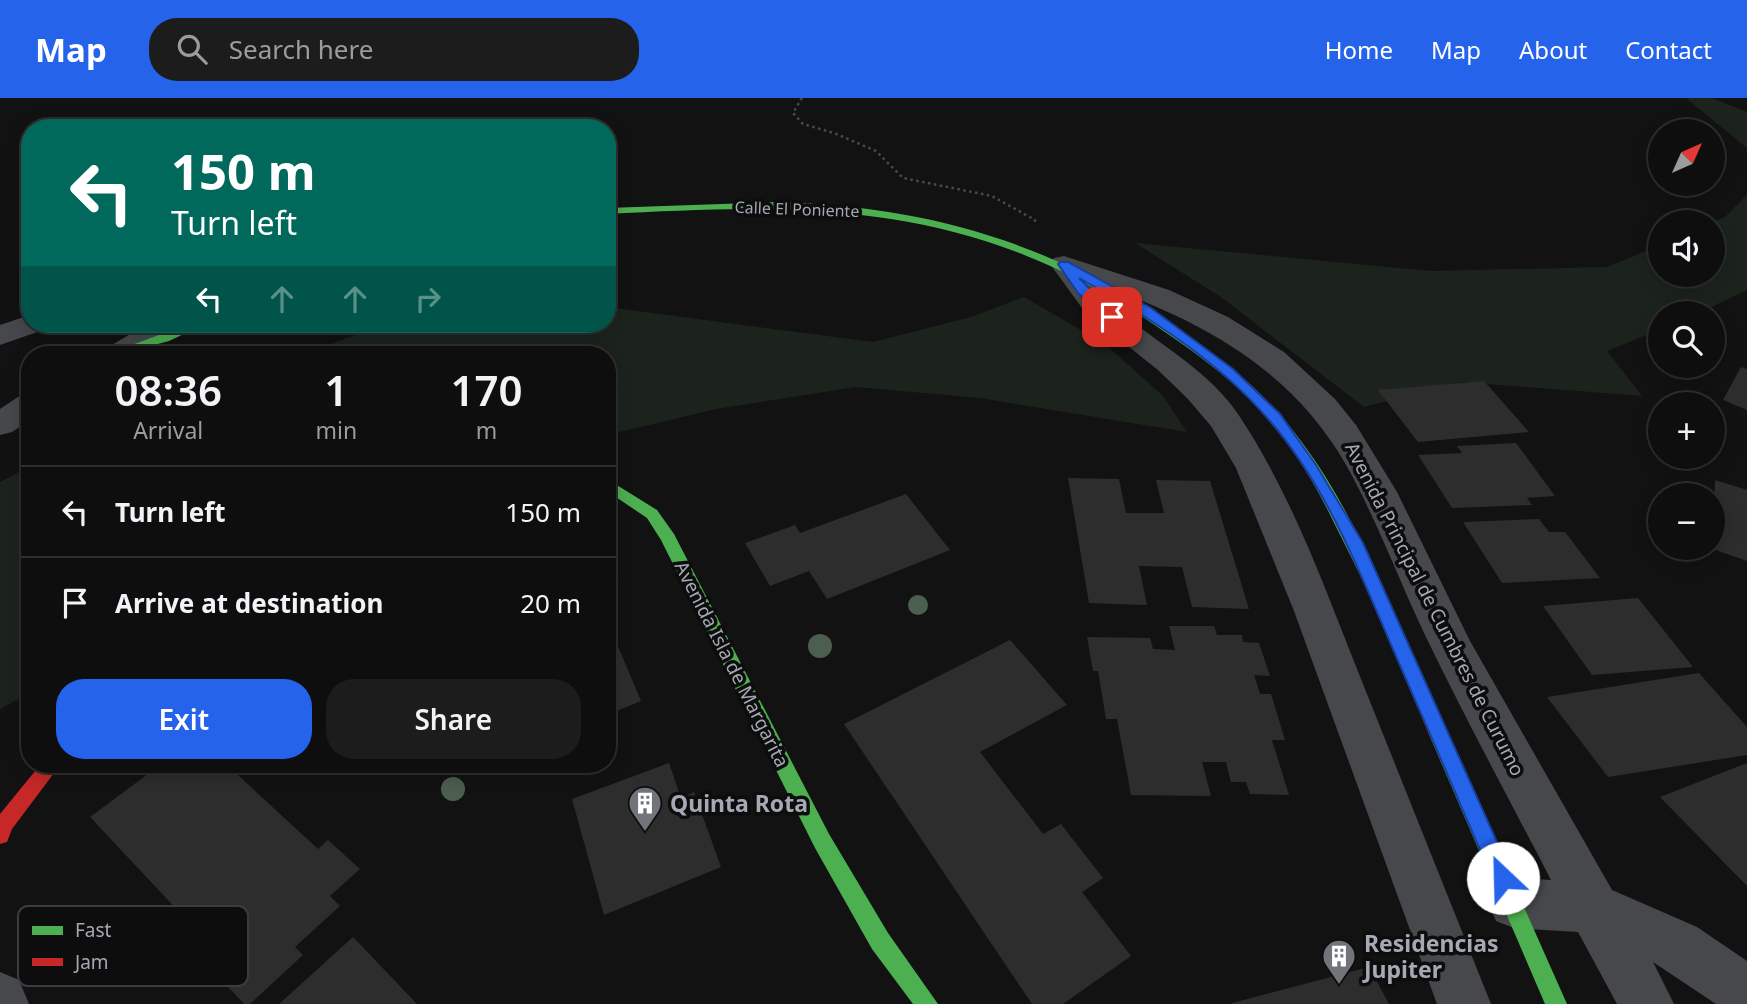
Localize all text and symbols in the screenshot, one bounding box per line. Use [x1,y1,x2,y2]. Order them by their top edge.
search box [149,18,639,81]
text: Map [35,27,107,72]
icon: search [173,30,211,68]
text: Search here [229,31,373,67]
text: Home [1325,33,1393,66]
text: Map [1431,33,1481,66]
text: About [1519,33,1587,66]
text: Contact [1625,33,1712,66]
north arrow [1648,119,1726,196]
map controls [1648,119,1725,560]
text: 150 m [171,138,316,204]
icon: left [56,147,147,238]
street label: Calle El Poniente [734,196,860,222]
text: Turn left [171,201,297,244]
button: sound [1648,210,1725,287]
icon: left [190,280,228,318]
icon: ahead [263,280,301,318]
icon: ahead [336,280,374,318]
icon: right [409,280,447,318]
pin [1082,287,1142,347]
icon: arrive [1093,298,1131,336]
button: search [1648,301,1725,378]
text: 08:36 [114,361,222,418]
text: 1 [324,361,348,418]
text: 170 [451,361,523,418]
button: + [1648,392,1725,469]
text: Arrival [133,414,203,446]
text: min [315,414,357,446]
text: m [476,414,497,446]
street label: Avenida Principal de Cumbres de Curumo [1339,438,1531,780]
button: − [1648,483,1725,560]
icon: left [56,493,94,531]
text: Turn left [115,494,226,530]
text: 150 m [505,494,581,530]
street label: Avenida Isla de Margarita [669,557,795,771]
icon: arrive [56,584,94,622]
text: Arrive at destination [115,585,384,621]
text: 20 m [520,585,581,621]
button: Exit [56,679,312,759]
button: Share [326,679,581,759]
building icon: Quinta Rota [626,784,664,833]
place label: Quinta Rota [670,787,808,819]
position arrow [1466,841,1540,915]
legend [18,906,248,986]
text: Fast [75,917,112,943]
place label: Residencias Jupiter [1362,927,1499,985]
building icon: Residencias Jupiter [1320,937,1358,986]
text: Jam [73,949,109,975]

